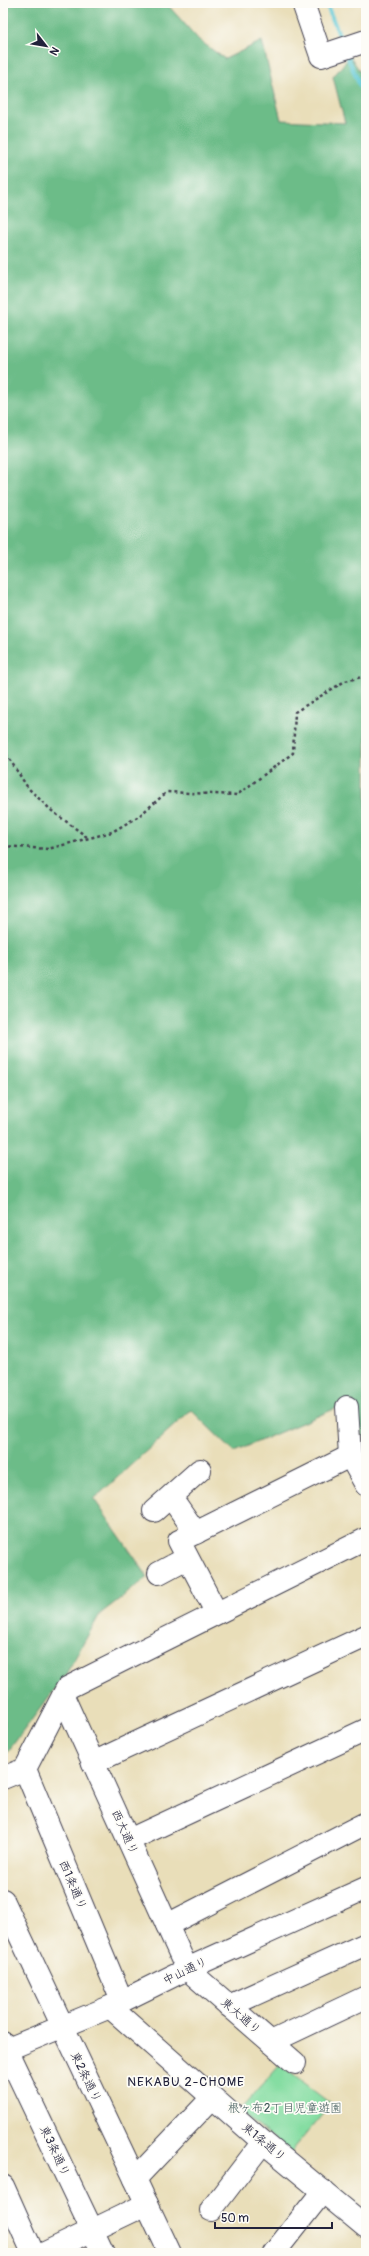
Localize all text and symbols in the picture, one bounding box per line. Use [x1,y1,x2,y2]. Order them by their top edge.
north arrow [26,26,66,66]
text: N [46,44,62,58]
street label: 西大通り [108,1807,141,1857]
street label: 西1条通り [55,1858,90,1912]
street label: 中山通り [160,1954,210,1989]
street label: 東大通り [218,1995,264,2038]
street label: 東2条通り [67,2049,104,2105]
district label: NEKABU 2-CHOME [127,2074,245,2090]
park label: 根ヶ布2丁目児童遊園 [228,2101,342,2116]
street label: 東1条通り [239,2120,289,2165]
street label: 東3条通り [36,2123,73,2179]
scale bar [215,2204,332,2230]
text: 50 m [221,2211,249,2226]

